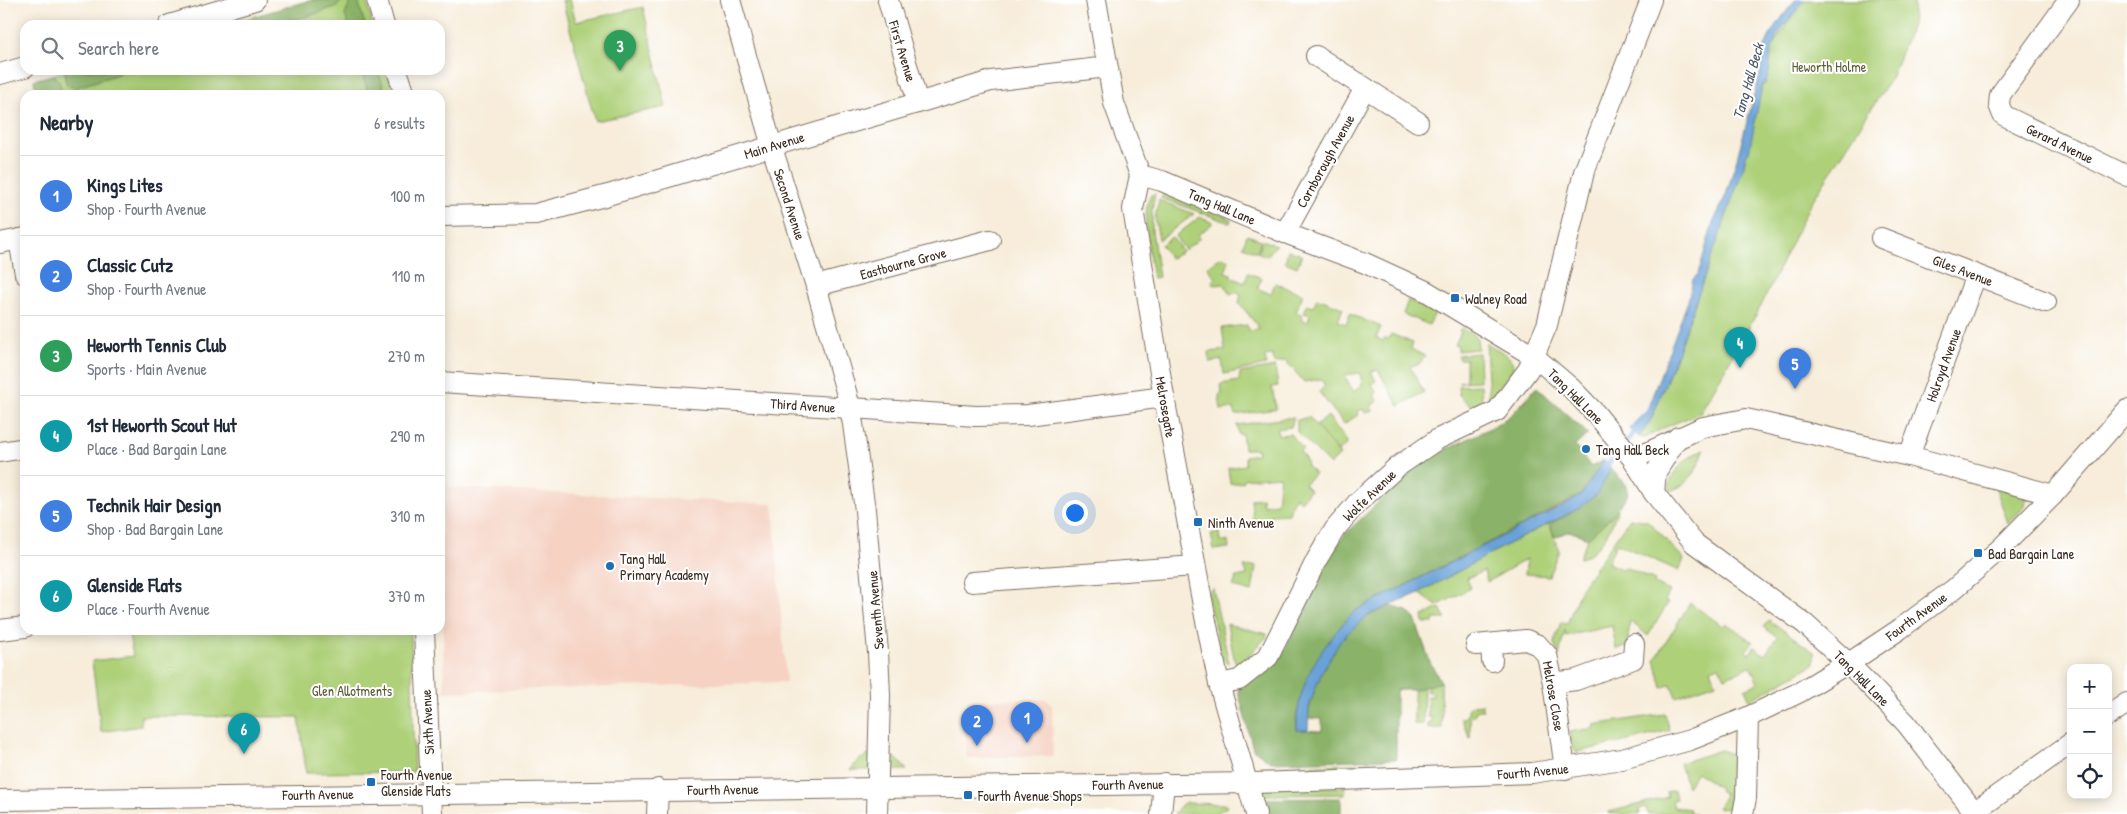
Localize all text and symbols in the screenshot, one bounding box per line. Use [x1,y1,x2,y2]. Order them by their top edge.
street label: First Avenue [884,17,921,84]
search box [20,20,445,75]
pin: 3 [604,30,636,71]
icon: search [38,34,66,62]
text: Search here [78,35,159,61]
water label: Tang Hall Beck [1727,39,1769,122]
park label: Heworth Holme [1792,57,1867,76]
text: Nearby [40,108,93,137]
street label: Cornborough Avenue [1291,111,1360,212]
text: 6 results [374,112,425,134]
street label: Gerard Avenue [2023,119,2097,168]
street label: Main Avenue [742,127,807,163]
street label: Second Avenue [770,166,811,242]
text: Kings Lites [87,172,163,198]
street label: Tang Hall Lane [1185,183,1259,230]
text: 1 [53,185,59,207]
text: 100 m [390,185,425,207]
text: Shop · Fourth Avenue [87,198,206,220]
street label: Eastbourne Grove [858,242,949,284]
street label: Giles Avenue [1930,250,1996,290]
text: Classic Cutz [87,252,173,278]
text: 2 [52,265,60,287]
text: 110 m [392,265,425,287]
text: Shop · Fourth Avenue [87,278,206,300]
place label: Walney Road [1465,289,1527,309]
marker: Walney Road [1449,292,1461,304]
street label: Holroyd Avenue [1921,325,1966,405]
pin: 4 [1724,327,1756,368]
text: Heworth Tennis Club [87,332,227,358]
text: 3 [52,345,60,367]
text: 270 m [388,345,425,367]
pin: 5 [1779,348,1811,389]
text: Sports · Main Avenue [87,358,207,380]
street label: Tang Hall Lane [1543,364,1608,429]
street label: Melrosegate [1150,375,1181,440]
street label: Third Avenue [770,393,837,417]
text: 1st Heworth Scout Hut [87,412,237,438]
text: 4 [53,425,59,447]
text: 290 m [390,425,425,447]
text: Place · Bad Bargain Lane [87,438,227,460]
place label: Tang Hall Beck [1596,440,1669,460]
marker: Tang Hall Beck [1580,443,1592,455]
street label: Wolfe Avenue [1338,464,1400,525]
text: Technik Hair Design [87,492,221,518]
your location [1062,500,1088,526]
text: 5 [53,505,59,527]
text: 310 m [390,505,425,527]
place label: Ninth Avenue [1208,513,1275,532]
marker: Ninth Avenue [1192,516,1204,528]
text: Shop · Bad Bargain Lane [87,518,223,540]
place label: Bad Bargain Lane [1988,544,2075,564]
marker: Bad Bargain Lane [1972,547,1984,559]
place label: Tang Hall Primary Academy [620,549,709,585]
marker: Tang Hall Primary Academy [604,560,616,572]
street label: Seventh Avenue [862,569,888,650]
text: Glenside Flats [87,572,182,598]
text: 6 [53,585,59,607]
text: 370 m [388,585,425,607]
street label: Fourth Avenue [1881,587,1951,645]
text: Place · Fourth Avenue [87,598,210,620]
street label: Tang Hall Lane [1829,646,1894,711]
street label: Melrose Close [1538,659,1570,733]
map controls [2067,664,2112,799]
button: + [2067,664,2112,709]
park label: Glen Allotments [312,681,392,700]
street label: Sixth Avenue [416,688,438,755]
pin: 1 [1011,702,1043,743]
pin: 2 [961,705,993,746]
button: − [2067,709,2112,754]
pin: 6 [228,713,260,754]
button: locate [2067,754,2112,799]
street label: Fourth Avenue [1496,758,1570,784]
place label: Fourth Avenue Glenside Flats [380,765,453,800]
street label: Fourth Avenue [1091,774,1164,794]
marker: Fourth Avenue Glenside Flats [365,776,377,788]
street label: Fourth Avenue [686,779,759,799]
street label: Fourth Avenue [281,784,354,804]
place label: Fourth Avenue Shops [977,786,1082,806]
marker: Fourth Avenue Shops [962,789,974,801]

